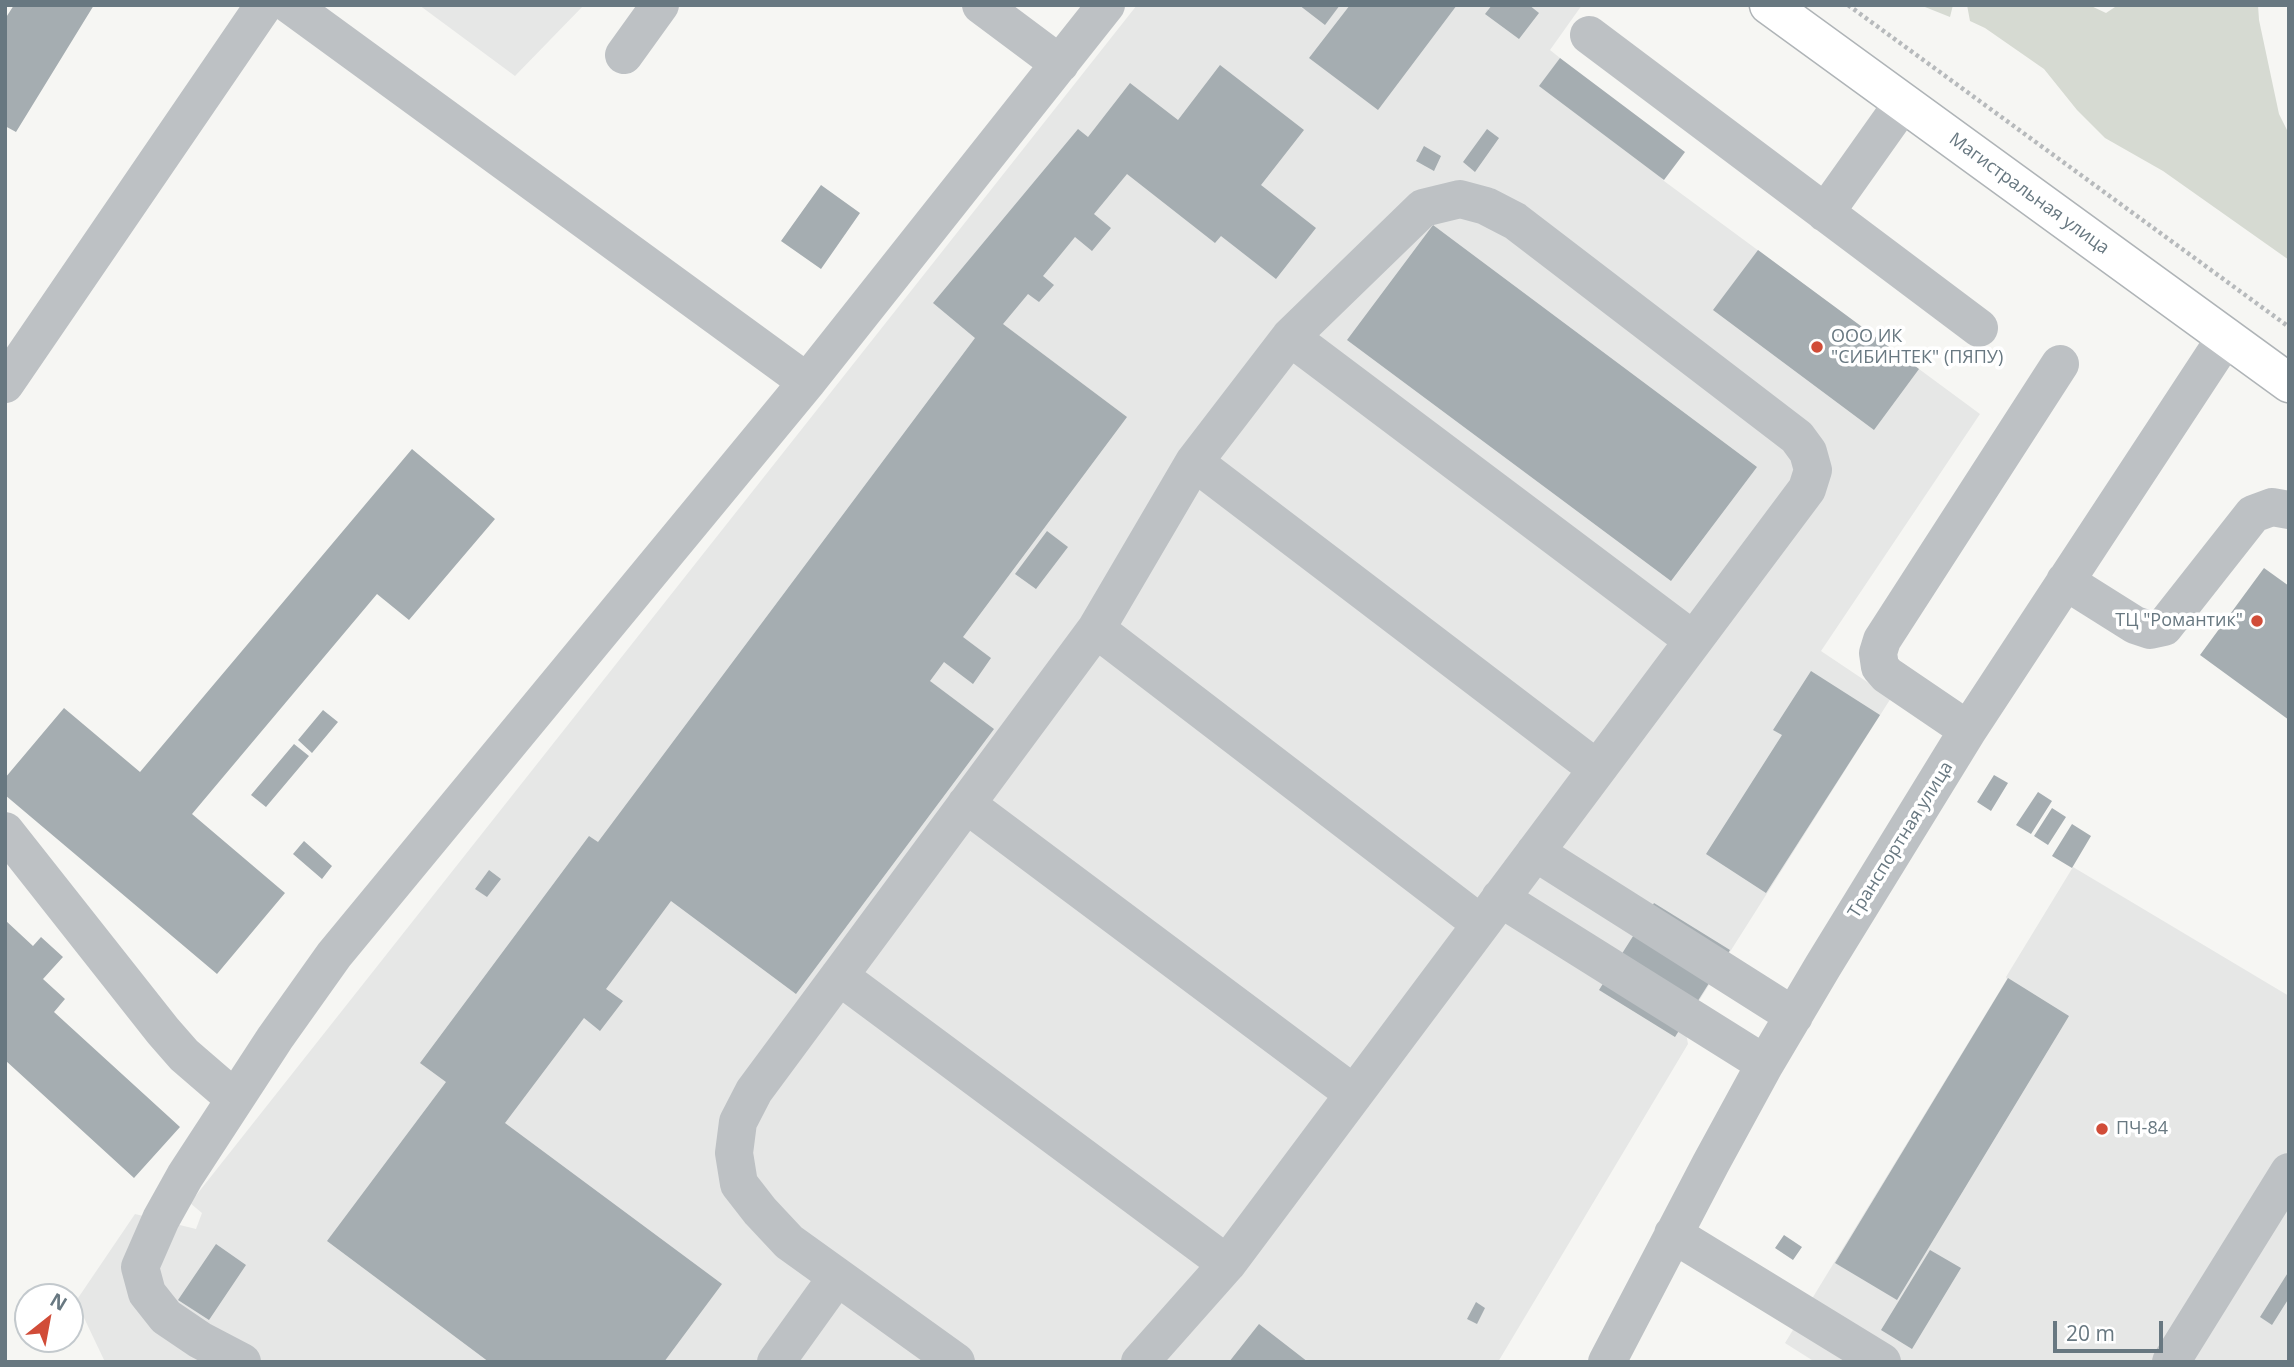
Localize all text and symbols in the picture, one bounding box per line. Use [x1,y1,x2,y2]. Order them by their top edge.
street label: Магистральная улица [1945,129,2113,259]
place label: ООО ИК "СИБИНТЕК" (ПЯПУ) [1831,326,2003,368]
marker: ООО ИК "СИБИНТЕК" (ПЯПУ) [1809,339,1825,355]
place label: ТЦ "Романтик" [2115,610,2243,632]
marker: ТЦ "Романтик" [2249,613,2265,629]
street label: Транспортная улица [1844,758,1958,922]
place label: ПЧ-84 [2116,1118,2168,1140]
marker: ПЧ-84 [2094,1121,2110,1137]
north arrow [14,1283,84,1353]
text: N [45,1287,72,1317]
scale bar [2056,1308,2166,1352]
text: 20 m [2066,1319,2115,1347]

